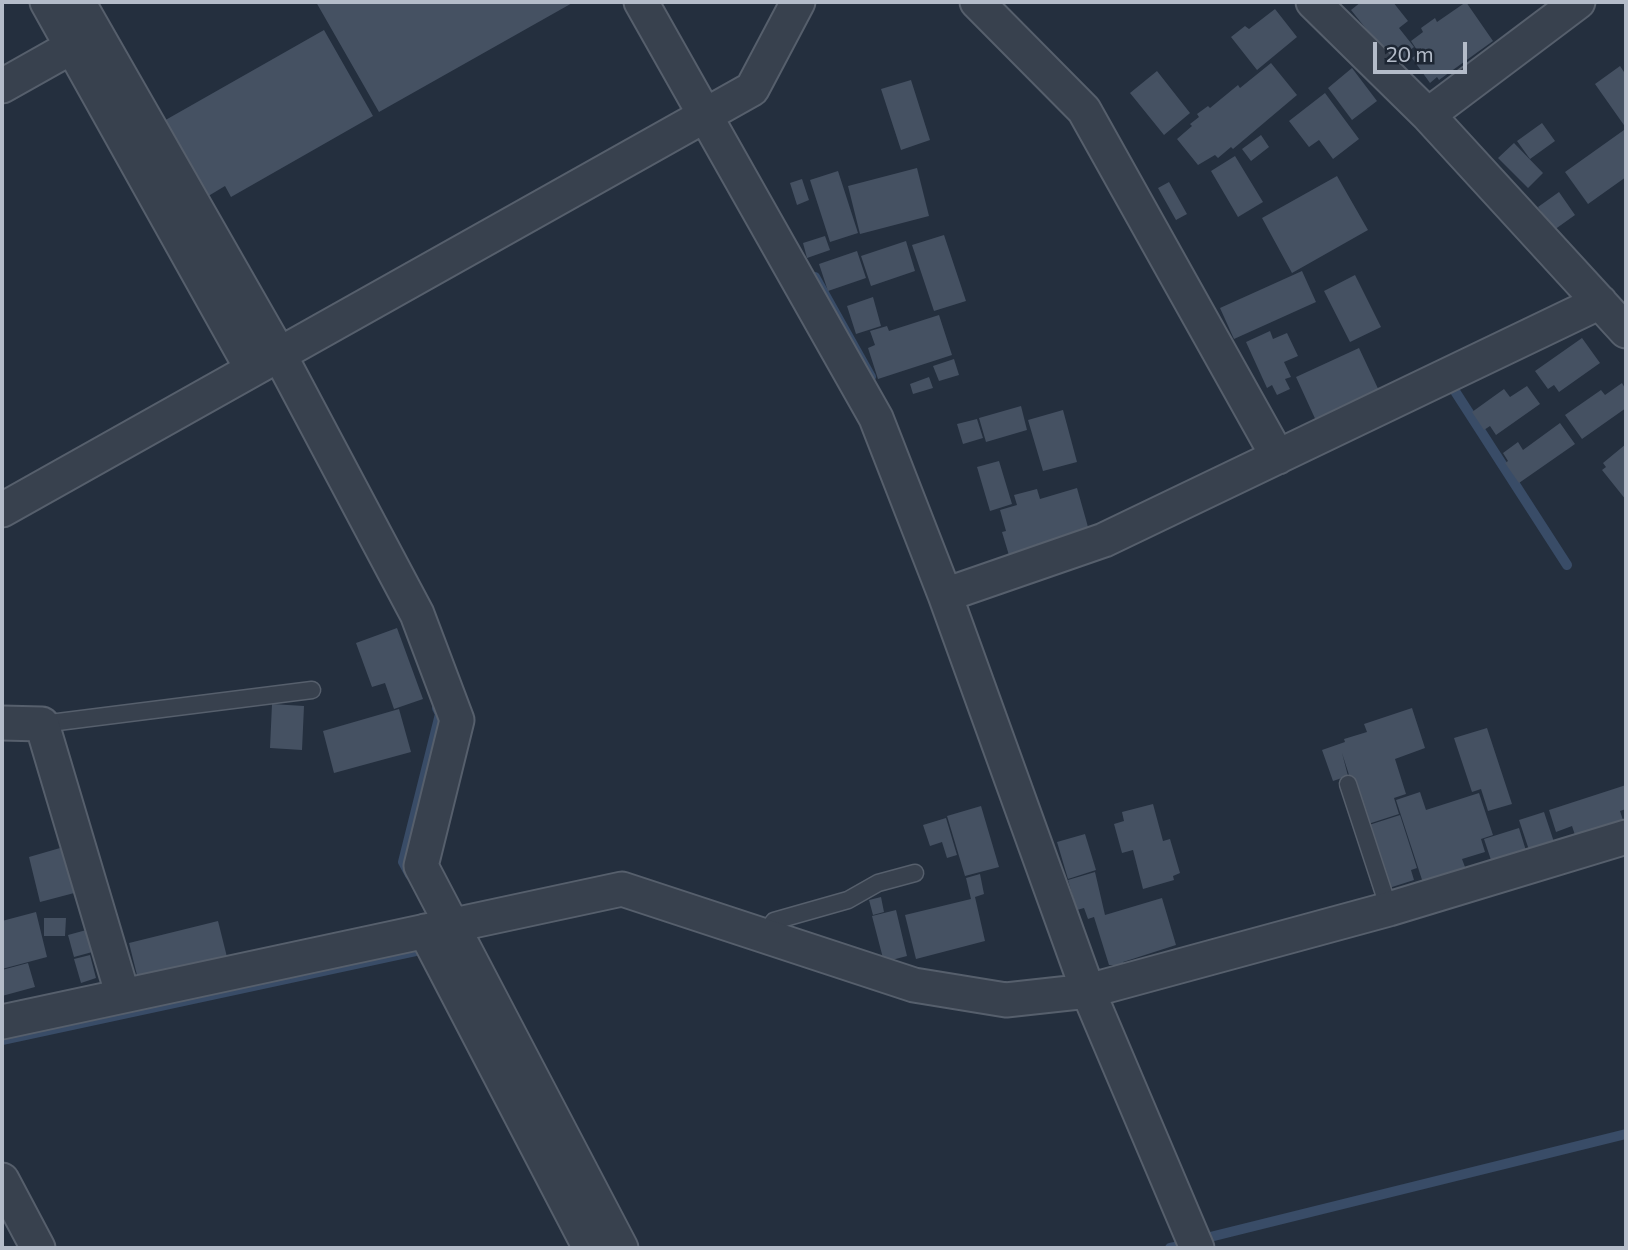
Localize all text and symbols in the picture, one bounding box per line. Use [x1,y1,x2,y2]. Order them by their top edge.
scale bar [1376,28,1470,72]
text: 20 m [1386,41,1434,66]

